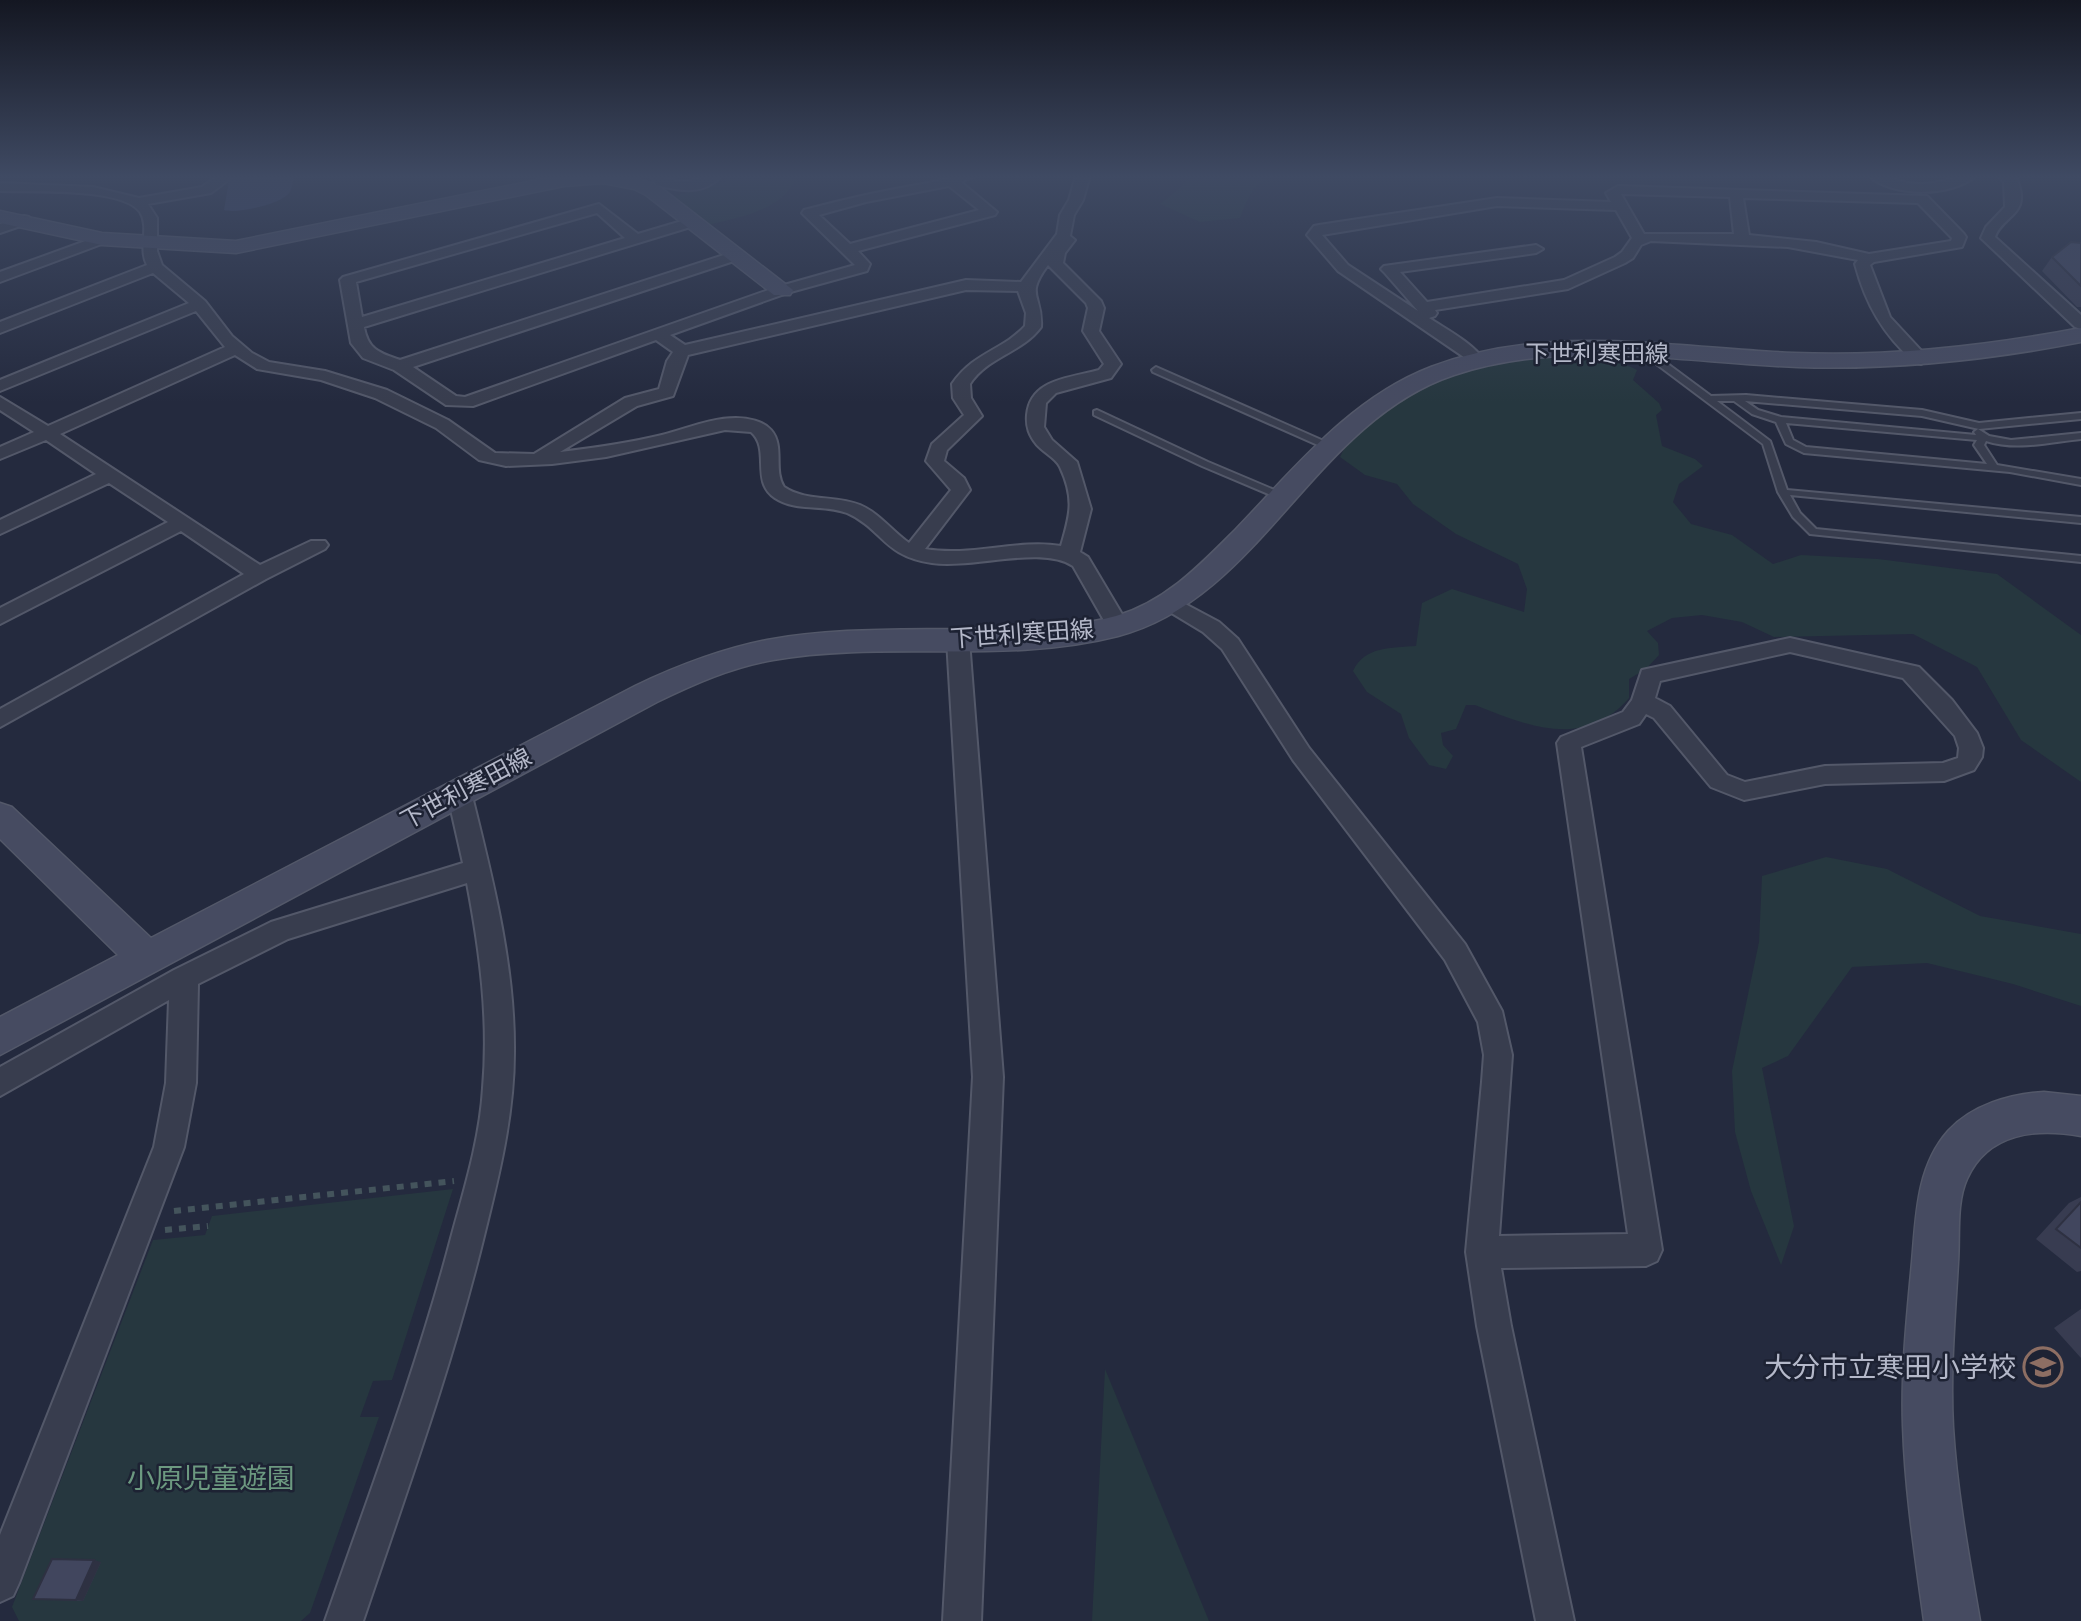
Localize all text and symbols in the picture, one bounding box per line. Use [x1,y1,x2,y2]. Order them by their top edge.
street label: 下世利寒田線 [1525,340,1669,367]
street label: 下世利寒田線 [949,615,1095,652]
street label: 下世利寒田線 [396,743,536,834]
school or university icon: 大分市立寒田小学校 [2022,1346,2064,1388]
place label: 大分市立寒田小学校 [1764,1352,2016,1383]
park label: 小原児童遊園 [127,1463,295,1494]

